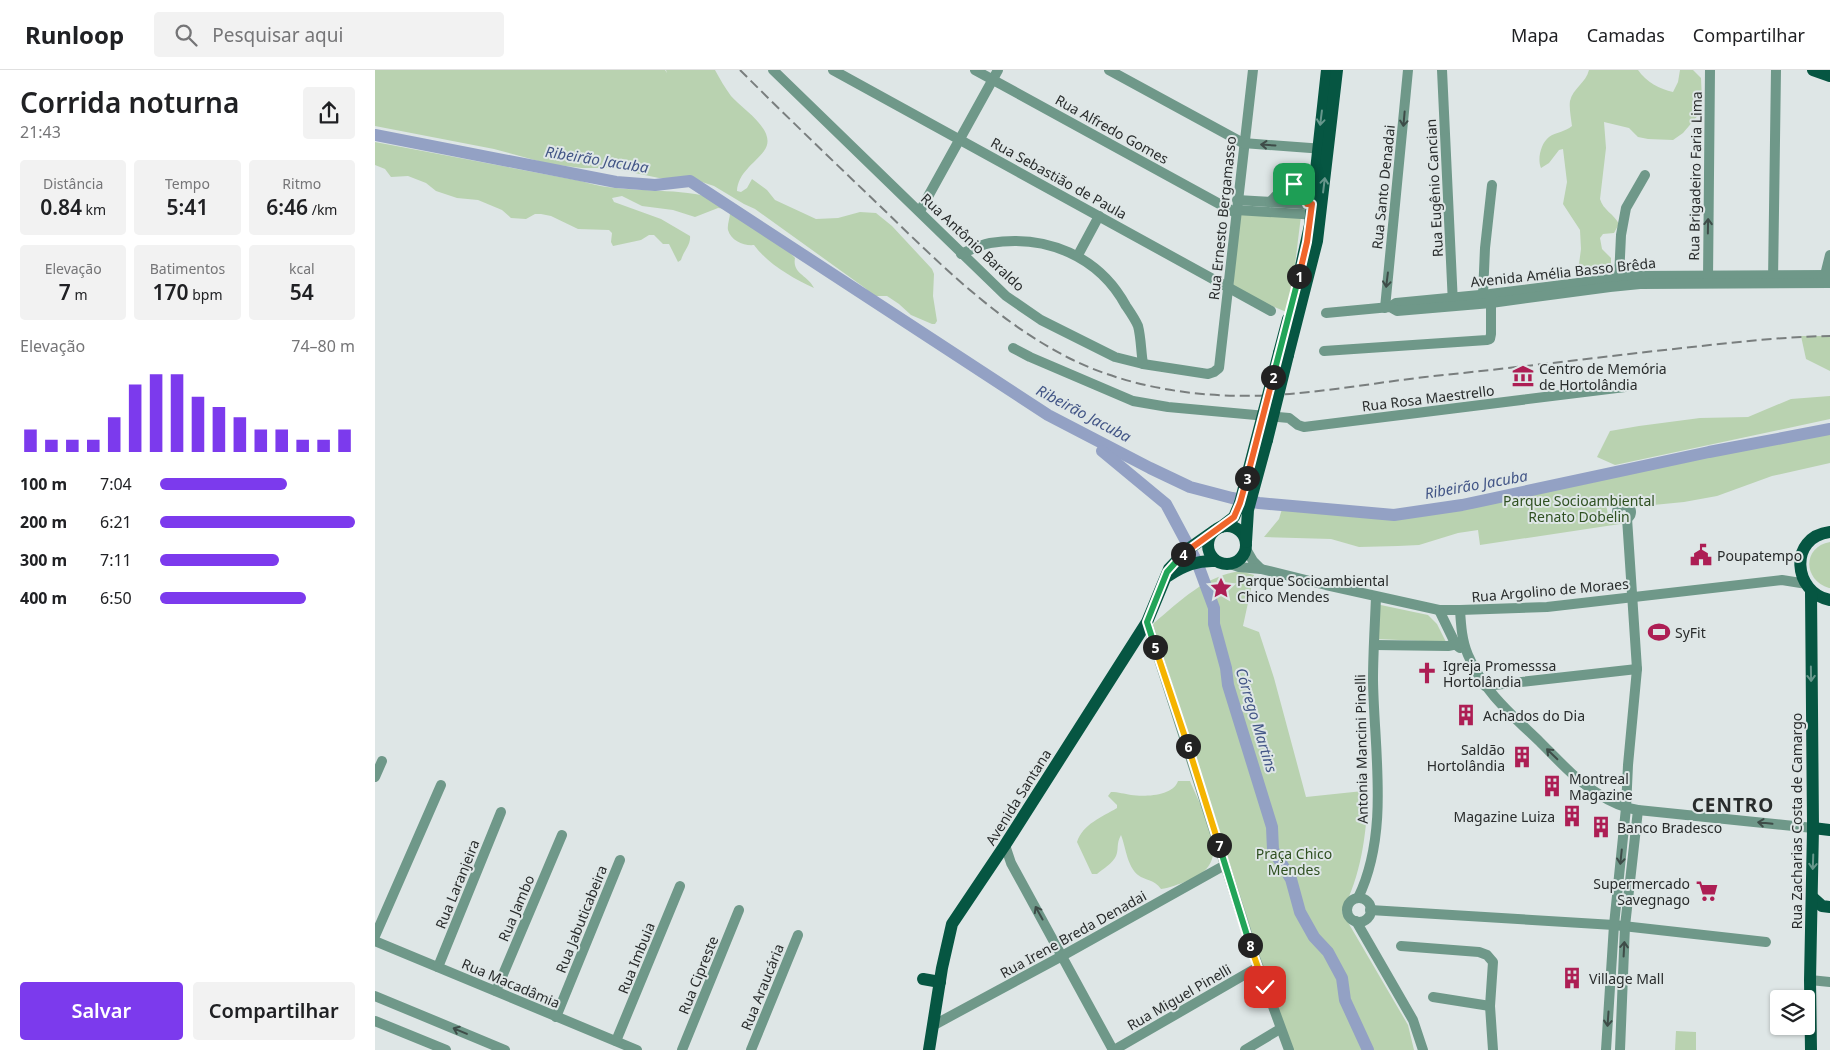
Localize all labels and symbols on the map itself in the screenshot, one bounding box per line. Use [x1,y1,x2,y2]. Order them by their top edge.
street label: Rua Alfredo Gomes [1052,90,1172,168]
street label: Rua Brigadeiro Faria Lima [1684,91,1706,261]
one-way arrow [1316,110,1326,126]
one-way arrow [1399,110,1409,126]
street label: Rua Eugênio Cancian [1421,118,1447,258]
street label: Rua Santo Denadai [1367,124,1399,250]
street label: Rua Sebastião de Paula [988,133,1130,223]
street label: Rua Ernesto Bergamasso [1204,135,1240,301]
one-way arrow [1261,140,1277,149]
water label: Ribeirão Jacuba [544,141,651,177]
pin [1273,163,1315,205]
one-way arrow [1319,177,1329,193]
street label: Rua Antônio Baraldo [917,189,1029,295]
one-way arrow [1703,218,1713,234]
street label: Avenida Amélia Basso Brêda [1469,253,1657,291]
pin: 1 [1287,264,1311,288]
one-way arrow [1382,272,1392,288]
place label: Centro de Memória de Hortolândia [1539,359,1667,394]
museum icon: Centro de Memória de Hortolândia [1510,363,1536,389]
pin: 2 [1261,364,1285,390]
water label: Ribeirão Jacuba [1033,380,1135,447]
street label: Rua Rosa Maestrello [1361,380,1495,416]
water label: Ribeirão Jacuba [1423,465,1530,503]
pin: 3 [1235,466,1259,490]
park label: Parque Socioambiental Renato Dobelin [1503,491,1655,526]
pin: 4 [1171,542,1195,566]
public building icon: Poupatempo [1688,542,1714,568]
place label: Poupatempo [1717,546,1802,565]
place label: Parque Socioambiental Chico Mendes [1237,571,1389,606]
street label: Rua Argolino de Moraes [1471,574,1630,606]
place icon: Parque Socioambiental Chico Mendes [1208,575,1234,601]
sports icon: SyFit [1646,619,1672,645]
place label: SyFit [1675,623,1706,642]
pin: 5 [1143,634,1167,660]
place label: Igreja Promesssa Hortolândia [1443,656,1556,691]
church icon: Igreja Promesssa Hortolândia [1414,660,1440,686]
water label: Córrego Martins [1232,665,1283,775]
one-way arrow [1806,665,1816,681]
street label: Antonia Mancini Pinelli [1350,674,1372,824]
building icon: Achados do Dia [1453,702,1479,728]
place label: Achados do Dia [1483,706,1585,725]
street label: Rua Zacharias Costa de Camargo [1787,713,1806,929]
pin: 6 [1175,734,1201,758]
place label: Saldão Hortolândia [1427,740,1505,775]
building icon: Saldão Hortolândia [1509,744,1535,770]
street label: Avenida Santana [981,745,1055,849]
one-way arrow [1545,748,1558,760]
place label: Montreal Magazine [1569,769,1633,804]
building icon: Montreal Magazine [1539,773,1565,799]
district label: CENTRO [1692,792,1774,818]
building icon: Magazine Luiza [1559,803,1585,829]
place label: Magazine Luiza [1454,807,1555,826]
building icon: Banco Bradesco [1588,814,1614,840]
place label: Banco Bradesco [1617,818,1722,837]
one-way arrow [1757,818,1773,828]
pin: 7 [1207,832,1231,858]
street label: Rua Laranjeira [430,837,484,931]
park label: Praça Chico Mendes [1256,844,1332,879]
one-way arrow [1616,849,1626,865]
one-way arrow [1808,854,1817,870]
street label: Rua Jabuticabeira [551,862,611,976]
street label: Rua Jambo [493,872,539,944]
place label: Supermercado Savegnago [1593,874,1690,909]
supermarket icon: Supermercado Savegnago [1694,878,1720,904]
street label: Rua Irene Breda Denadai [996,886,1150,982]
one-way arrow [1034,906,1044,921]
street label: Rua Imbuia [613,919,659,997]
pin: 8 [1237,932,1263,958]
street label: Rua Cipreste [674,933,722,1017]
street label: Rua Araucária [736,941,788,1033]
one-way arrow [1620,941,1629,957]
street label: Rua Macadâmia [459,954,563,1012]
street label: Rua Miguel Pinelli [1124,960,1234,1034]
building icon: Village Mall [1559,965,1585,991]
pin [1244,966,1286,1008]
place label: Village Mall [1589,969,1664,988]
one-way arrow [1604,1011,1613,1027]
one-way arrow [453,1026,468,1036]

